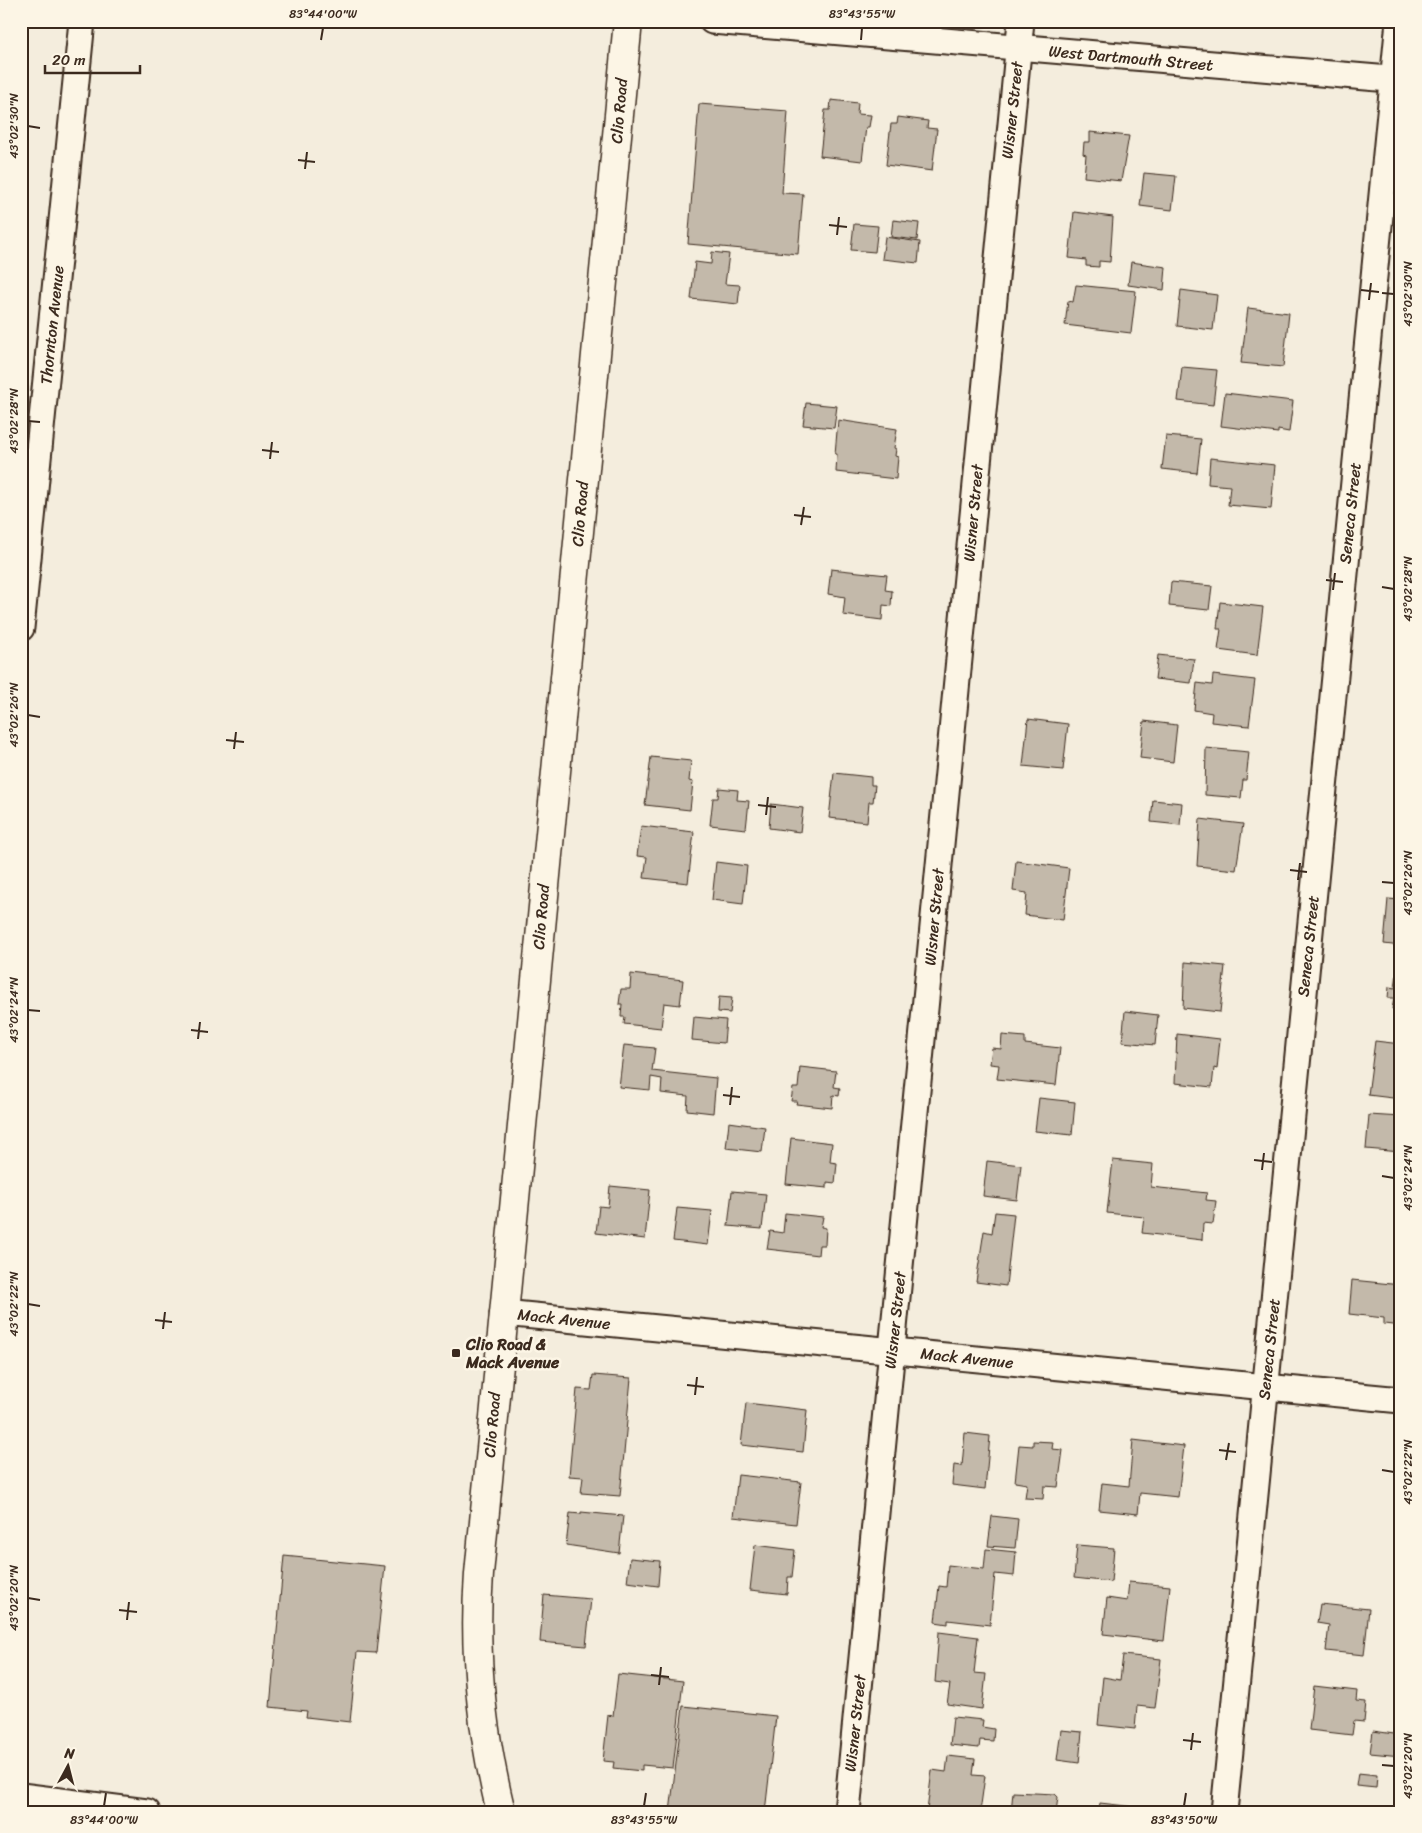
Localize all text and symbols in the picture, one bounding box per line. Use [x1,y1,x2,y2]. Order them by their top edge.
text: 83°44'00"W [289,3,358,25]
text: 83°43'55"W [829,3,896,25]
street label: West Dartmouth Street [1048,36,1214,80]
scale bar [45,42,140,74]
text: 20 m [52,47,86,73]
street label: Wisner Street [992,59,1032,160]
street label: Clio Road [602,76,636,145]
text: 43°02'30"N [3,92,25,159]
text: 43°02'30"N [1397,260,1419,327]
street label: Thornton Avenue [31,264,73,386]
text: 43°02'28"N [3,387,25,454]
street label: Seneca Street [1330,461,1370,565]
street label: Wisner Street [954,463,992,563]
street label: Clio Road [563,479,597,548]
text: 43°02'28"N [1397,555,1419,622]
text: 43°02'26"N [3,682,25,748]
text: 43°02'26"N [1397,850,1419,916]
street label: Wisner Street [915,867,953,967]
street label: Clio Road [524,882,558,951]
street label: Seneca Street [1288,894,1328,998]
text: 43°02'24"N [3,976,25,1043]
text: 43°02'24"N [1397,1144,1419,1211]
street label: Wisner Street [875,1269,915,1370]
text: 43°02'22"N [3,1271,25,1337]
street label: Seneca Street [1249,1297,1289,1401]
street label: Mack Avenue [516,1300,612,1338]
place label: Clio Road & Mack Avenue [465,1330,560,1377]
street label: Mack Avenue [919,1339,1015,1377]
marker: Clio Road & Mack Avenue [450,1347,462,1359]
street label: Clio Road [475,1390,509,1459]
text: 43°02'22"N [1397,1439,1419,1505]
text: 43°02'20"N [3,1564,25,1631]
street label: Wisner Street [835,1672,875,1773]
text: 43°02'20"N [1397,1732,1419,1799]
north arrow [42,1740,92,1790]
text: N [62,1740,76,1767]
text: 83°44'00"W [70,1809,139,1831]
text: 83°43'55"W [611,1809,678,1831]
text: 83°43'50"W [1151,1809,1218,1831]

